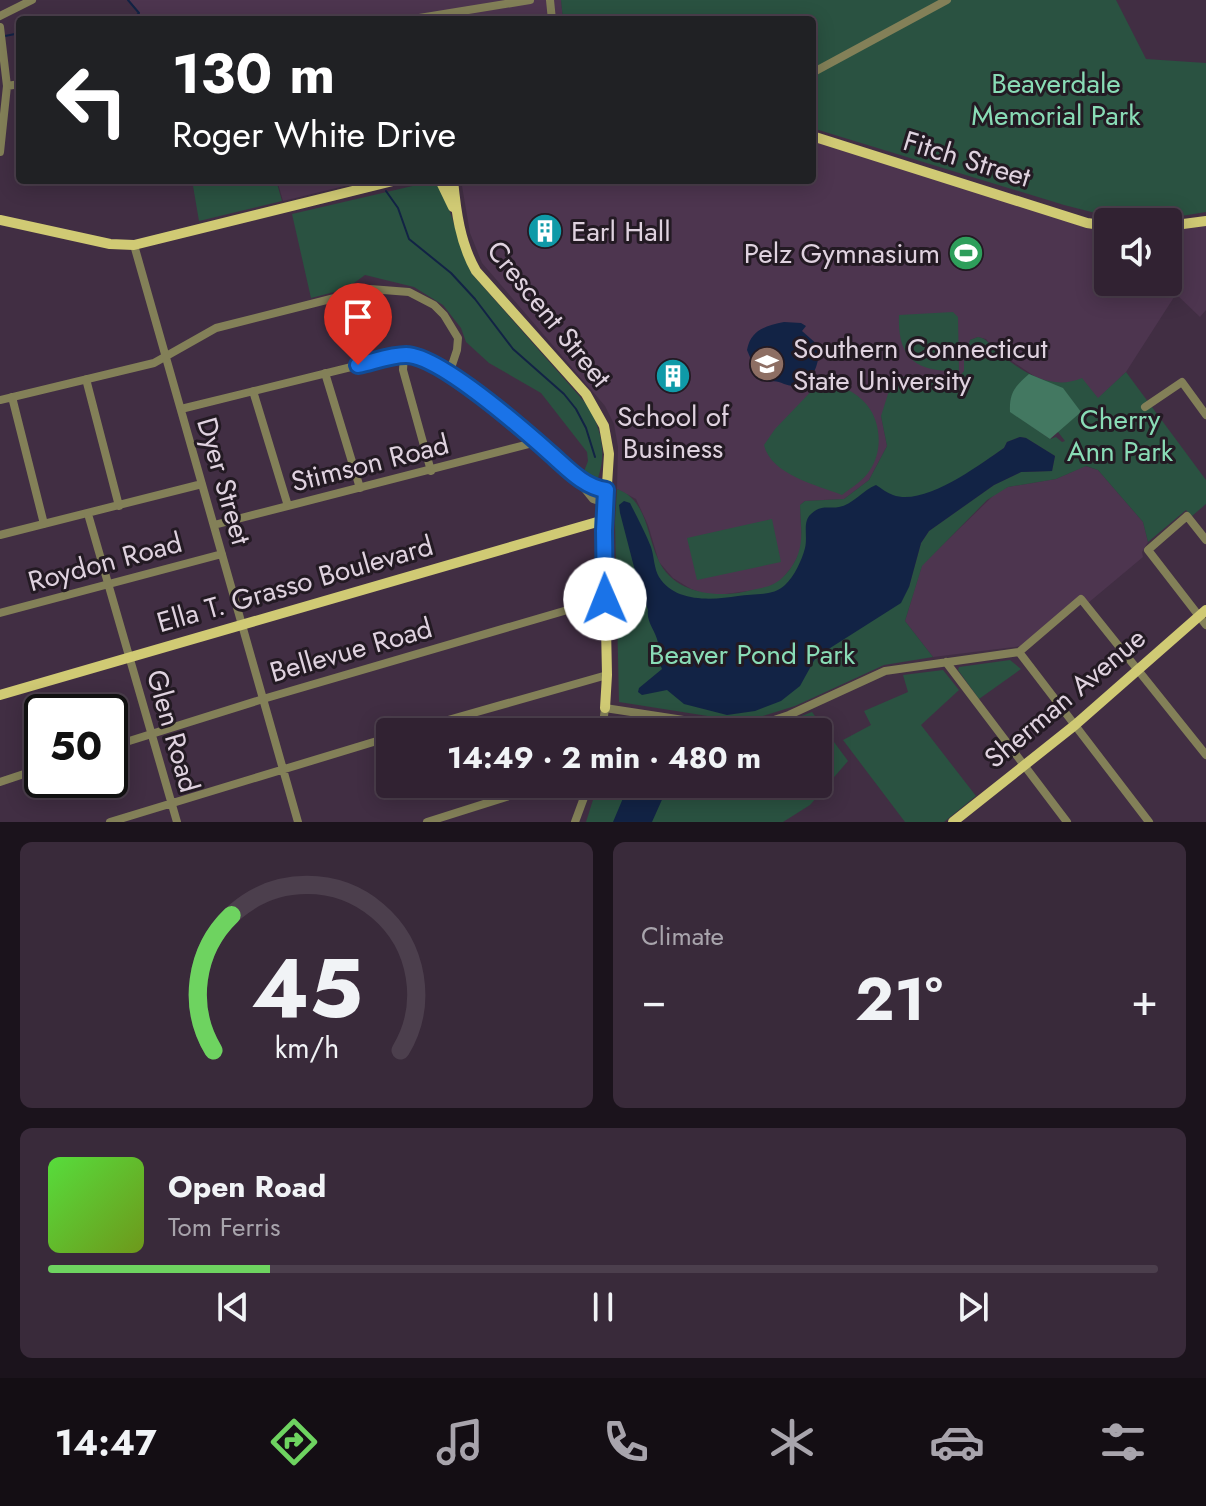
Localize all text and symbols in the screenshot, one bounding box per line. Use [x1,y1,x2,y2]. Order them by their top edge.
text: 130 m [172,33,335,114]
icon: left [40,48,144,152]
park label: Beaverdale Memorial Park [971,63,1141,136]
text: Roger White Drive [172,108,456,160]
street label: Fitch Street [898,120,1036,198]
map controls [1094,208,1182,296]
button: sound [1094,208,1182,296]
place label: Earl Hall [571,211,671,252]
building icon: Earl Hall [526,212,564,250]
street label: Crescent Street [477,232,621,396]
place label: Pelz Gymnasium [744,233,940,274]
sports icon: Pelz Gymnasium [947,234,985,272]
pin [324,283,392,365]
icon: arrive [336,295,380,339]
place label: Southern Connecticut State University [793,328,1048,401]
school or university icon: Southern Connecticut State University [748,345,786,383]
building icon: School of Business [654,357,692,395]
place label: School of Business [617,396,730,469]
park label: Cherry Ann Park [1067,399,1174,472]
street label: Dyer Street [186,413,262,550]
street label: Stimson Road [287,424,453,502]
street label: Roydon Road [24,522,186,602]
street label: Ella T. Grasso Boulevard [152,525,438,643]
position arrow [563,557,647,641]
street label: Bellevue Road [265,607,437,693]
street label: Sherman Avenue [975,618,1155,778]
park label: Beaver Pond Park [649,634,856,675]
street label: Glen Road [136,665,210,797]
speed limit sign: 50 [24,694,128,798]
text: 14:49 · 2 min · 480 m [447,736,761,779]
text: Climate [641,917,724,955]
text: 45 [251,928,362,1048]
text: 21° [855,956,943,1043]
text: − [641,968,667,1032]
text: + [1131,968,1158,1032]
text: km/h [274,1027,339,1069]
text: Open Road [168,1165,326,1208]
text: Tom Ferris [168,1208,280,1246]
icon: previous [211,1285,255,1329]
icon: pause [581,1285,625,1329]
icon: next [951,1285,995,1329]
icon: directions [266,1414,322,1470]
icon: music [432,1414,488,1470]
icon: phone [598,1414,654,1470]
icon: climate [764,1414,820,1470]
icon: car [929,1414,985,1470]
icon: filters [1095,1414,1151,1470]
text: 14:47 [55,1416,157,1468]

